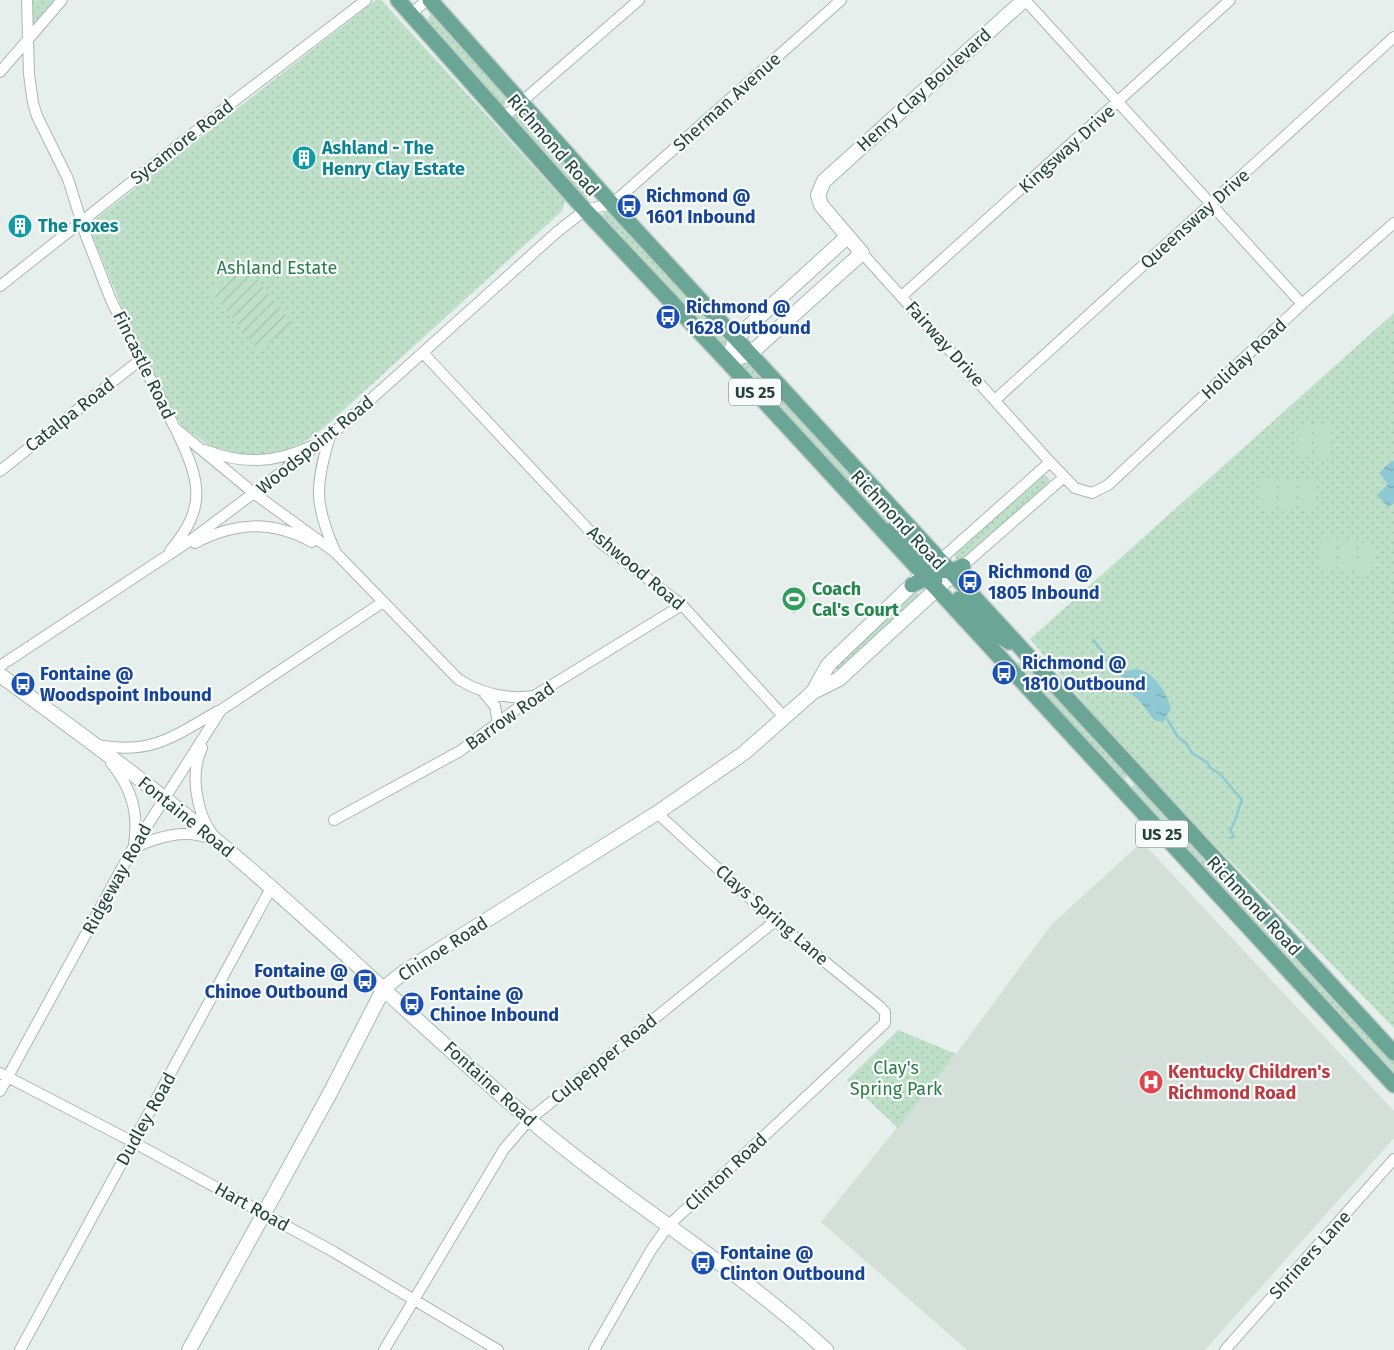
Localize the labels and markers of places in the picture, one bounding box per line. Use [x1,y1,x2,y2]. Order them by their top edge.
place label: Ashland - The Henry Clay Estate [321,137,465,180]
building icon: Ashland - The Henry Clay Estate [291,145,317,171]
place label: Richmond @ 1601 Inbound [646,185,756,228]
bus stop icon: Richmond @ 1601 Inbound [616,193,642,219]
building icon: The Foxes [7,213,33,239]
place label: The Foxes [38,215,119,237]
place label: Richmond @ 1628 Outbound [686,296,811,339]
bus stop icon: Richmond @ 1628 Outbound [655,304,681,330]
place label: Richmond @ 1805 Inbound [988,561,1100,604]
bus stop icon: Richmond @ 1805 Inbound [957,569,983,595]
place label: Coach Cal's Court [812,578,900,621]
sports icon: Coach Cal's Court [781,586,807,612]
place label: Richmond @ 1810 Outbound [1022,652,1146,695]
bus stop icon: Richmond @ 1810 Outbound [991,660,1017,686]
place label: Fontaine @ Woodspoint Inbound [40,663,212,706]
bus stop icon: Fontaine @ Woodspoint Inbound [10,671,36,697]
place label: Fontaine @ Chinoe Outbound [205,960,348,1003]
bus stop icon: Fontaine @ Chinoe Outbound [352,968,378,994]
place label: Fontaine @ Chinoe Inbound [430,983,559,1026]
bus stop icon: Fontaine @ Chinoe Inbound [399,991,425,1017]
place label: Kentucky Children's Richmond Road [1168,1061,1330,1104]
hospital icon: Kentucky Children's Richmond Road [1138,1069,1164,1095]
place label: Fontaine @ Clinton Outbound [720,1242,865,1285]
bus stop icon: Fontaine @ Clinton Outbound [690,1250,716,1276]

